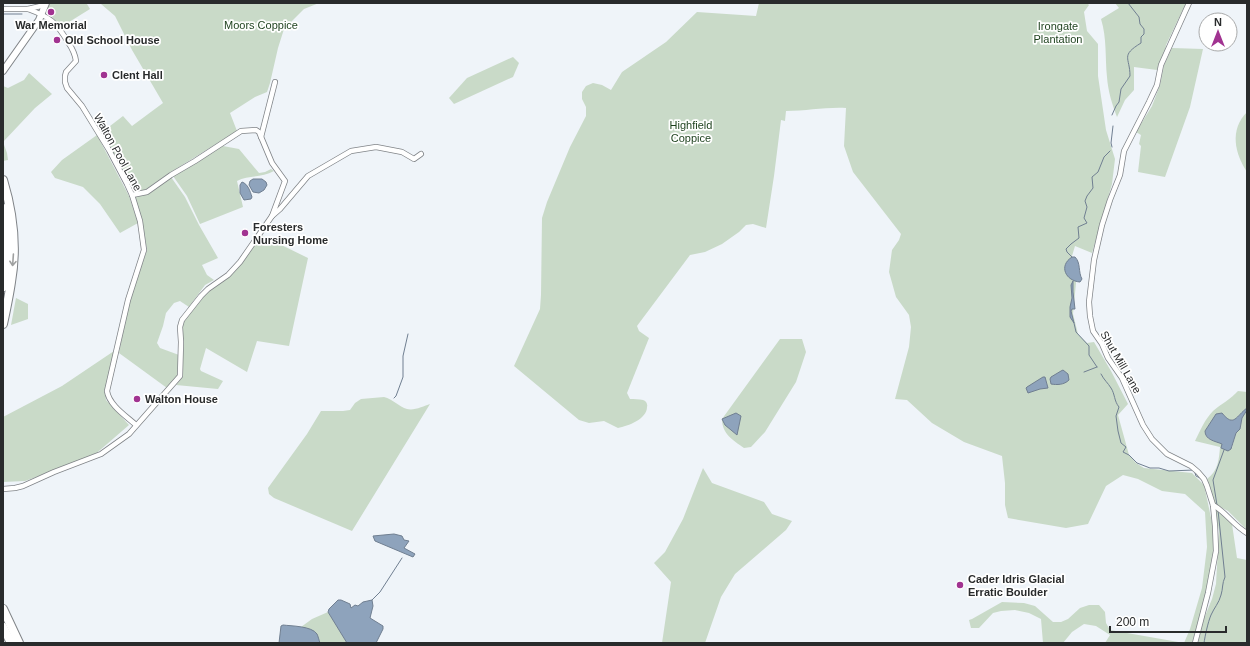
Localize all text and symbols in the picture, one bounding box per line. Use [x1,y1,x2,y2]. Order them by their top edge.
marker: War Memorial [46,7,56,17]
north arrow [1198,12,1238,52]
text: N [1214,16,1222,28]
place label: War Memorial [15,19,87,31]
park label: Moors Coppice [224,19,298,31]
park label: Irongate Plantation [1034,20,1082,45]
place label: Old School House [65,34,160,46]
marker: Old School House [52,35,62,45]
place label: Clent Hall [112,69,163,81]
marker: Clent Hall [99,70,109,80]
street label: Walton Pool Lane [92,111,144,193]
park label: Highfield Coppice [670,119,712,144]
place label: Foresters Nursing Home [253,221,328,246]
marker: Foresters Nursing Home [240,228,250,238]
one-way arrow [10,253,17,266]
street label: Shut Mill Lane [1098,329,1144,395]
place label: Walton House [145,393,218,405]
marker: Walton House [132,394,142,404]
place label: Cader Idris Glacial Erratic Boulder [968,573,1065,598]
marker: Cader Idris Glacial Erratic Boulder [955,580,965,590]
scale bar [1110,608,1226,634]
text: 200 m [1116,615,1149,629]

